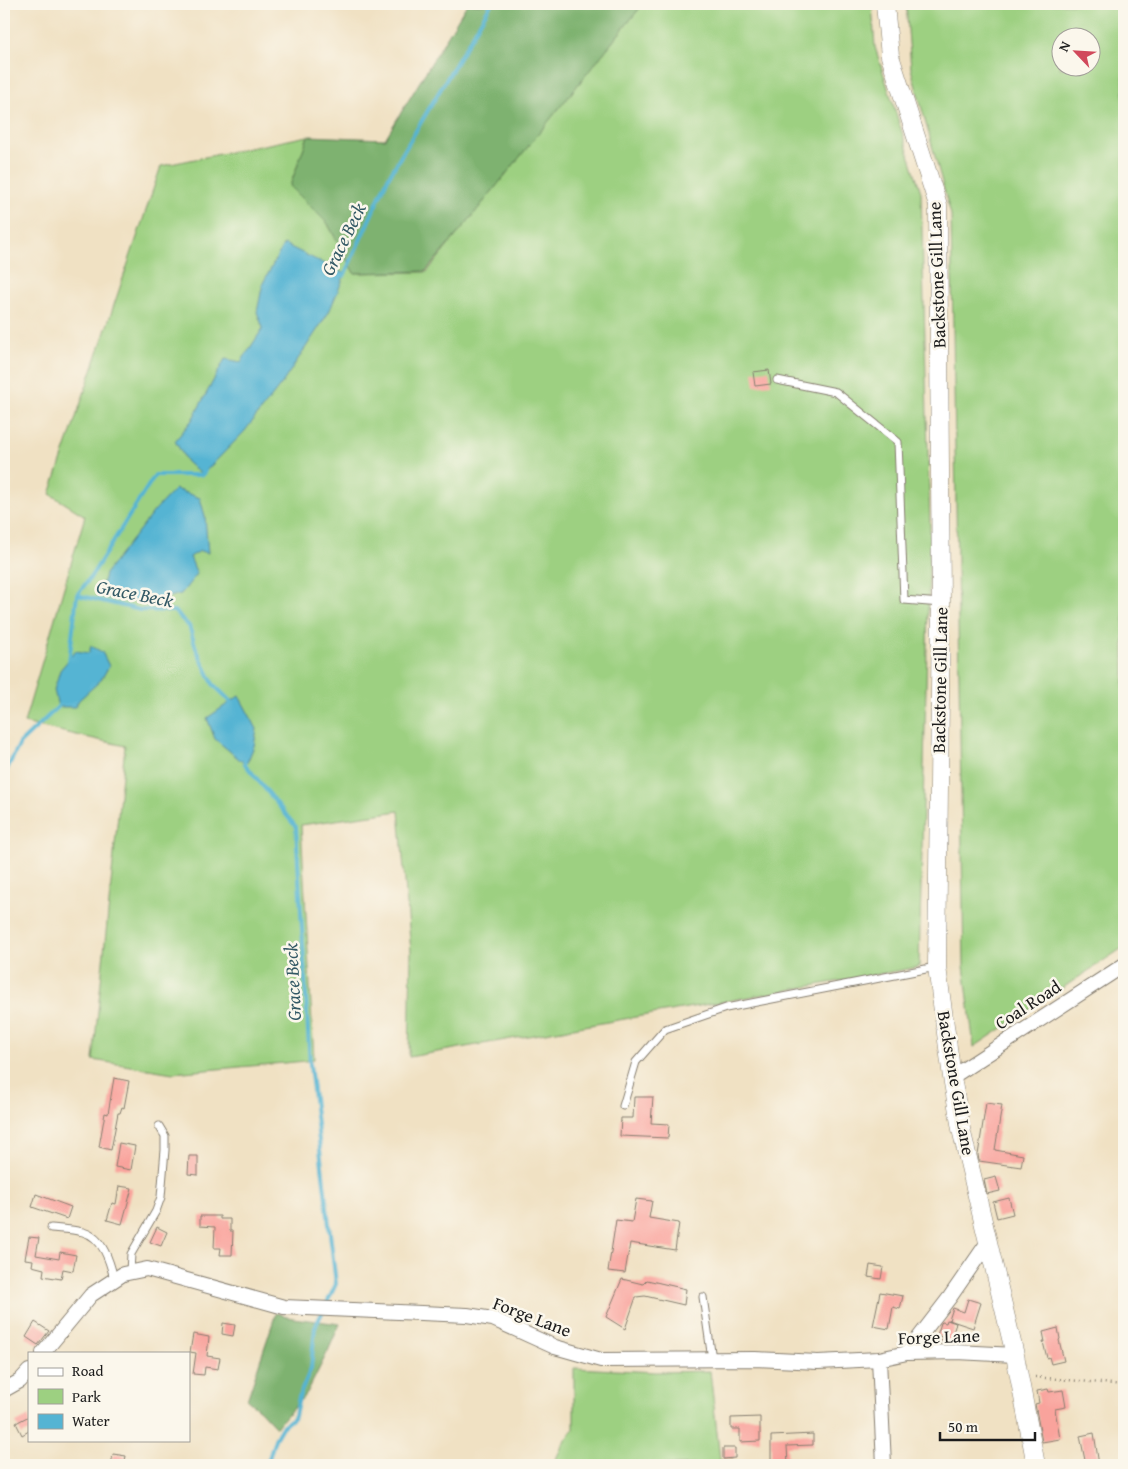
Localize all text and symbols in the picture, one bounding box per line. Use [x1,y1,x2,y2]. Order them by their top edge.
north arrow [1050,28,1100,78]
text: N [1053,37,1076,55]
water label: Grace Beck [313,198,373,280]
street label: Backstone Gill Lane [920,201,953,349]
water label: Grace Beck [94,572,176,614]
street label: Backstone Gill Lane [925,607,954,753]
water label: Grace Beck [276,942,308,1022]
street label: Coal Road [989,973,1067,1036]
street label: Backstone Gill Lane [930,1009,982,1157]
street label: Forge Lane [489,1289,575,1344]
street label: Forge Lane [898,1322,980,1351]
legend [28,1352,190,1442]
text: Road [72,1360,103,1381]
text: Park [72,1386,101,1407]
scale bar [940,1409,1036,1441]
text: Water [72,1410,110,1431]
text: 50 m [948,1416,979,1437]

